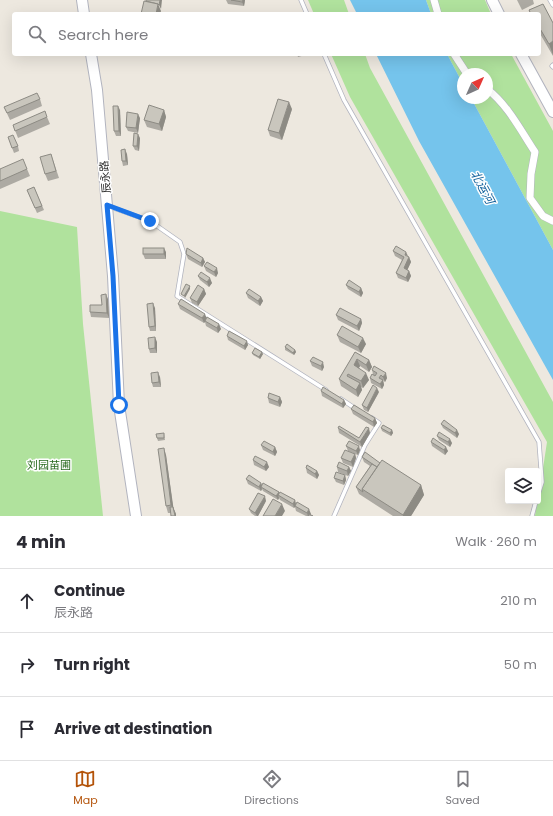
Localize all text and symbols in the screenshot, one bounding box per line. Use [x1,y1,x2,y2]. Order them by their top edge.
search box [12,12,541,56]
icon: search [26,23,48,45]
text: Search here [58,24,148,45]
north arrow [457,68,493,104]
street label: 辰永路 [96,160,114,194]
water label: 北运河 [467,167,500,209]
route end [141,212,159,230]
route start [110,396,128,414]
park label: 刘园苗圃 [27,457,71,473]
map controls [505,468,541,504]
button: layers [505,468,541,504]
text: 4 min [16,530,66,554]
text: Walk · 260 m [455,532,537,551]
text: Continue [54,580,125,601]
icon: ahead [16,590,38,612]
text: 210 m [500,591,537,610]
text: 辰永路 [54,603,93,622]
icon: right [16,654,38,676]
text: Turn right [54,654,130,675]
text: 50 m [504,655,537,674]
icon: arrive [16,718,38,740]
text: Arrive at destination [54,718,212,739]
tab: Map [73,768,98,809]
tab: Directions [244,768,299,809]
tab: Saved [445,768,480,809]

